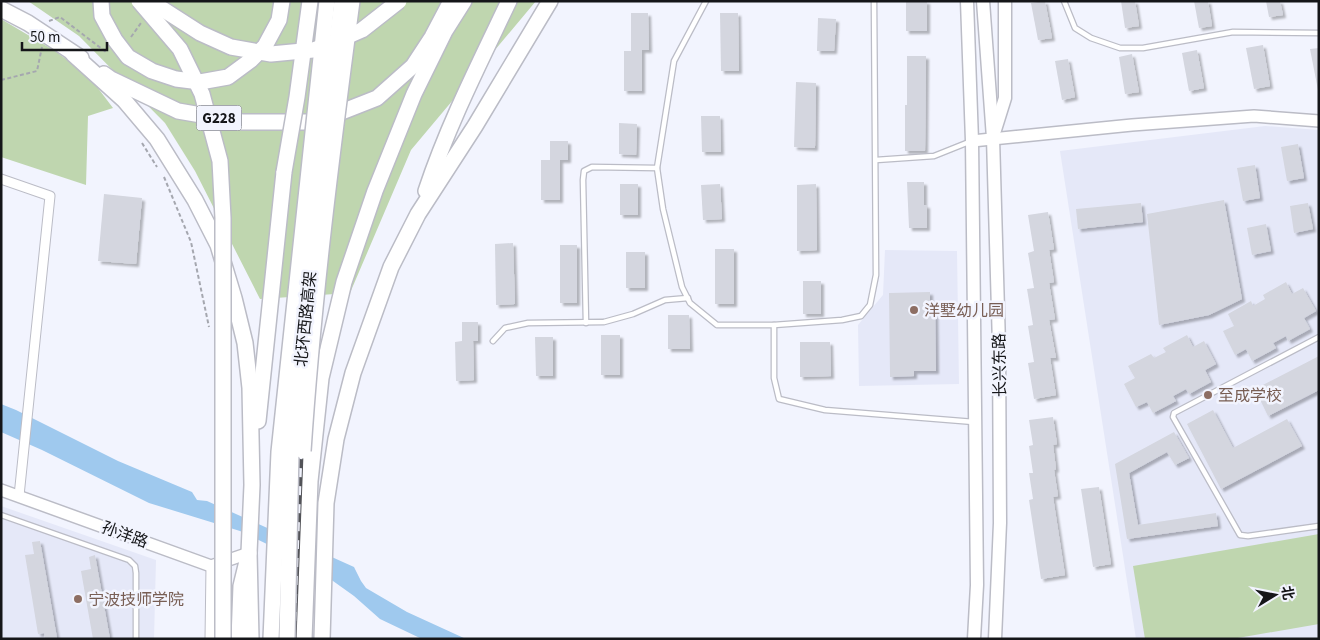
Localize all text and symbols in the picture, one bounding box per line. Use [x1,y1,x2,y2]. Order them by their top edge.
scale bar [22,20,108,52]
text: 50 m [30,27,60,48]
road number: G228 [196,106,242,130]
street label: 北环西路高架 [290,270,322,368]
place label: 洋墅幼儿园 [924,300,1004,322]
marker: 洋墅幼儿园 [908,304,920,316]
street label: 长兴东路 [988,333,1012,397]
place label: 至成学校 [1218,385,1282,407]
marker: 至成学校 [1202,389,1214,401]
street label: 孙洋路 [98,516,151,553]
north arrow [1250,570,1300,620]
text: 北 [1276,584,1298,602]
place label: 宁波技师学院 [88,589,184,611]
marker: 宁波技师学院 [72,593,84,605]

